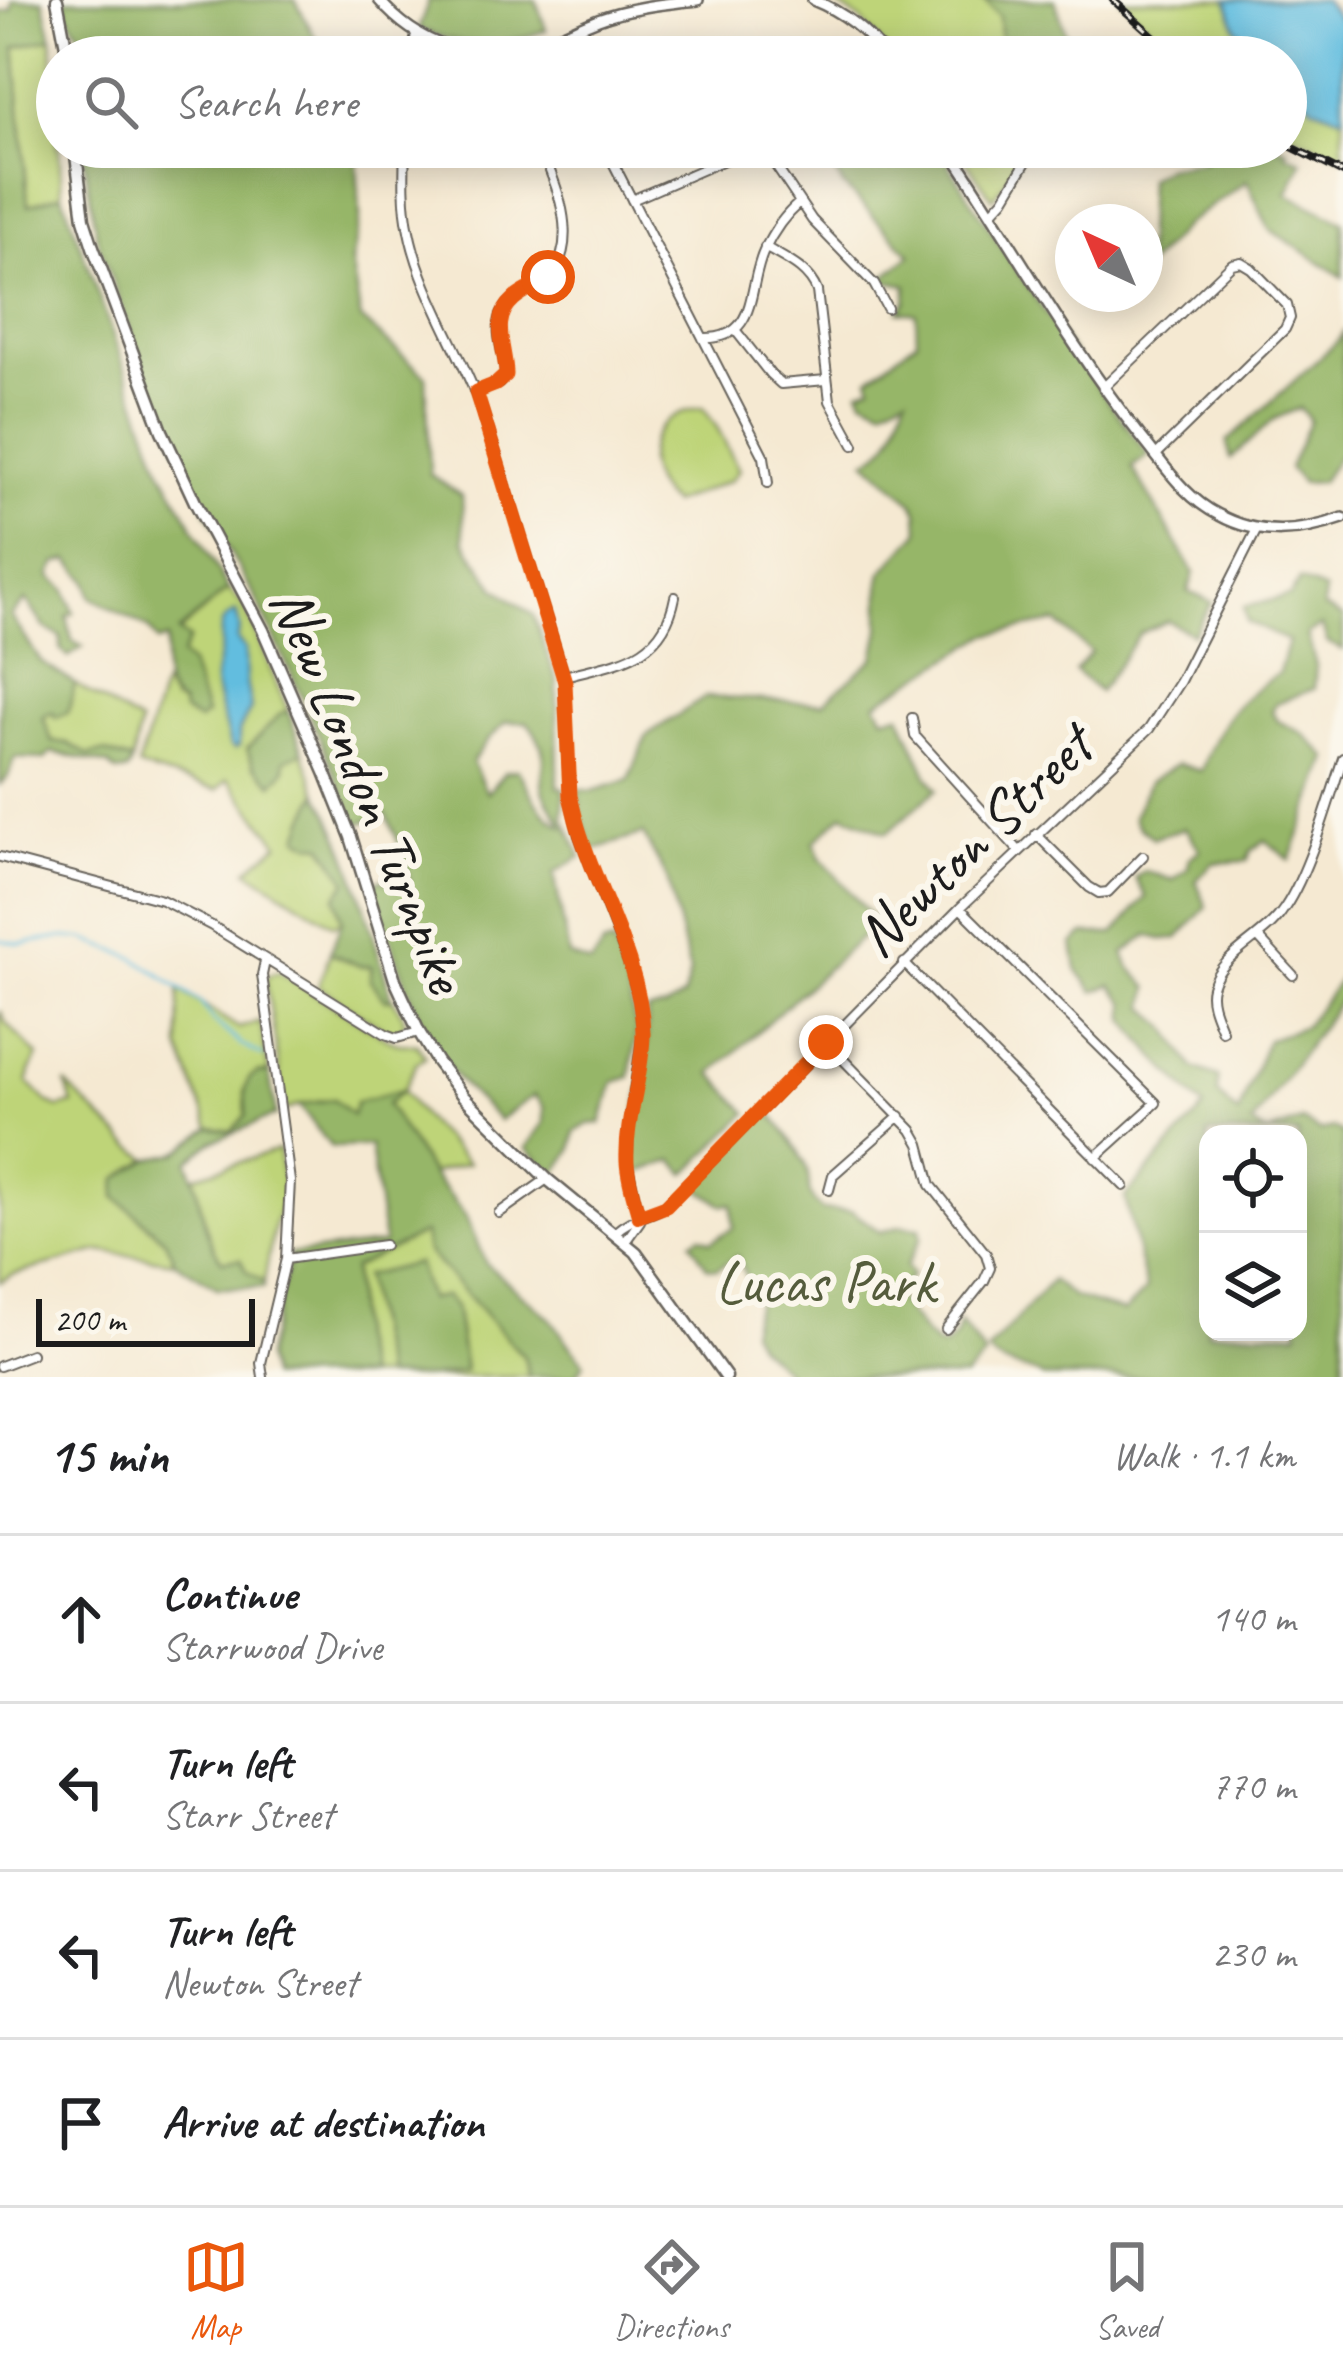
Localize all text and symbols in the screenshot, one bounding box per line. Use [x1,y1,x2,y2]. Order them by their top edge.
search box [36,36,1307,168]
icon: search [78,69,144,135]
text: Search here [174,74,357,131]
north arrow [1055,204,1163,312]
route start [521,250,575,304]
street label: New London Turnpike [253,576,486,1006]
street label: Newton Street [839,703,1114,972]
route end [799,1015,853,1069]
map controls [1199,1125,1307,1341]
button: locate [1199,1125,1307,1233]
button: layers [1199,1233,1307,1341]
park label: Lucas Park [715,1244,939,1320]
scale bar [36,1293,255,1346]
text: 200 m [54,1299,125,1341]
text: 15 min [48,1423,168,1487]
text: Walk · 1.1 km [1113,1431,1295,1480]
text: Continue [162,1566,296,1623]
icon: ahead [48,1586,114,1652]
text: 140 m [1211,1594,1295,1643]
text: Starrwood Drive [162,1623,382,1672]
text: Turn left [162,1734,292,1791]
icon: left [48,1754,114,1820]
text: 770 m [1211,1762,1295,1811]
text: Starr Street [162,1791,333,1840]
text: Turn left [162,1902,292,1959]
icon: left [48,1922,114,1988]
text: 230 m [1211,1930,1295,1979]
text: Newton Street [162,1959,357,2008]
icon: arrive [48,2090,114,2156]
text: Arrive at destination [162,2094,484,2151]
tab: Map [183,2234,249,2348]
tab: Directions [614,2234,729,2348]
tab: Saved [1094,2234,1160,2348]

